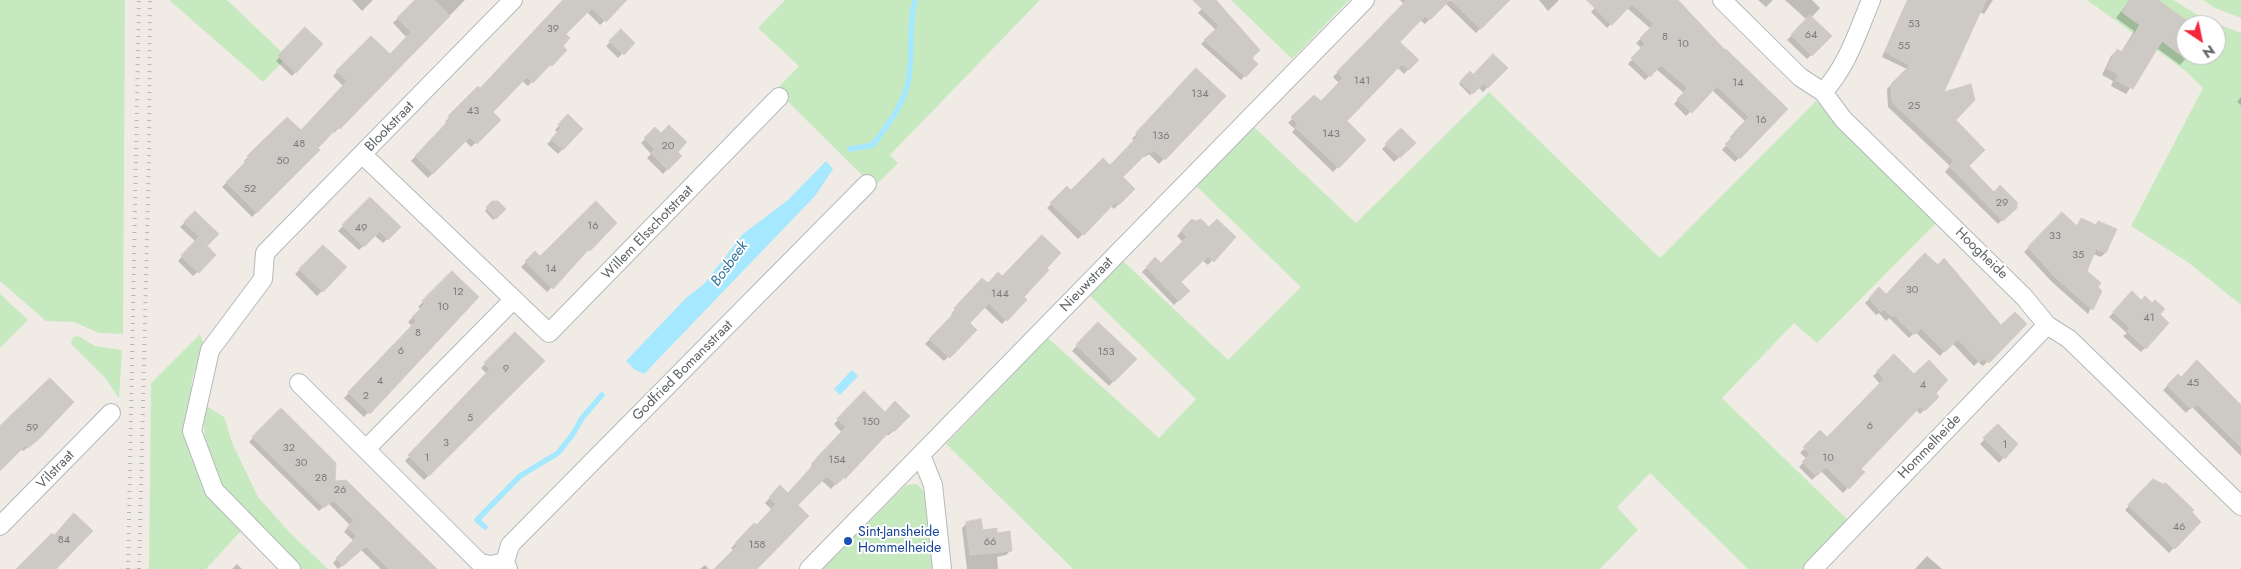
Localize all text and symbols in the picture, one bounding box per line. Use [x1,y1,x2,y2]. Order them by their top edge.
north arrow [2176,15,2226,65]
house number: 53 [1908,17,1920,31]
house number: 39 [547,22,559,36]
house number: 64 [1805,28,1817,42]
house number: 8 [1662,30,1668,44]
house number: 10 [1677,37,1689,51]
house number: 55 [1898,39,1910,53]
text: N [2199,40,2219,63]
house number: 141 [1354,74,1370,88]
house number: 14 [1732,76,1744,90]
house number: 134 [1191,87,1209,101]
street label: Blookstraat [362,98,418,156]
house number: 25 [1908,99,1920,113]
house number: 43 [467,104,479,118]
house number: 16 [1755,113,1767,127]
house number: 143 [1322,127,1340,141]
house number: 136 [1152,129,1170,143]
house number: 48 [293,137,305,151]
house number: 20 [662,139,674,153]
house number: 50 [277,154,289,168]
house number: 52 [244,182,256,196]
street label: Willem Elsschotstraat [599,183,697,283]
house number: 29 [1996,196,2008,210]
house number: 16 [587,219,599,233]
house number: 49 [355,221,367,235]
street label: Hoogheide [1951,225,2011,283]
house number: 33 [2049,229,2061,243]
water label: Bosbeek [708,238,752,290]
house number: 35 [2072,248,2084,262]
street label: Nieuwstraat [1057,254,1117,316]
house number: 14 [545,262,557,276]
house number: 30 [1906,283,1918,297]
house number: 12 [452,285,464,299]
house number: 144 [991,287,1009,301]
house number: 10 [437,300,449,314]
house number: 41 [2143,311,2155,325]
street label: Godfried Bomansstraat [629,317,737,425]
house number: 8 [415,326,421,340]
house number: 6 [398,344,404,358]
house number: 153 [1097,345,1115,359]
house number: 9 [503,362,509,376]
house number: 4 [377,374,383,388]
house number: 45 [2187,376,2199,390]
house number: 4 [1920,378,1926,392]
house number: 2 [363,389,369,403]
house number: 5 [467,411,473,425]
street label: Hommelheide [1895,411,1965,483]
house number: 150 [862,415,880,429]
house number: 6 [1867,419,1873,433]
house number: 59 [26,421,38,435]
house number: 3 [443,436,449,450]
house number: 1 [2003,438,2007,452]
house number: 32 [283,441,295,455]
street label: Vilstraat [34,447,78,493]
house number: 1 [425,451,429,465]
house number: 10 [1822,451,1834,465]
house number: 154 [828,453,846,467]
house number: 30 [295,456,307,470]
house number: 28 [315,471,327,485]
house number: 26 [334,483,346,497]
house number: 46 [2173,520,2185,534]
place label: Sint-Jansheide Hommelheide [858,525,941,558]
house number: 84 [58,533,70,547]
marker: Sint-Jansheide Hommelheide [842,535,854,547]
house number: 66 [984,535,996,549]
house number: 158 [748,538,766,552]

